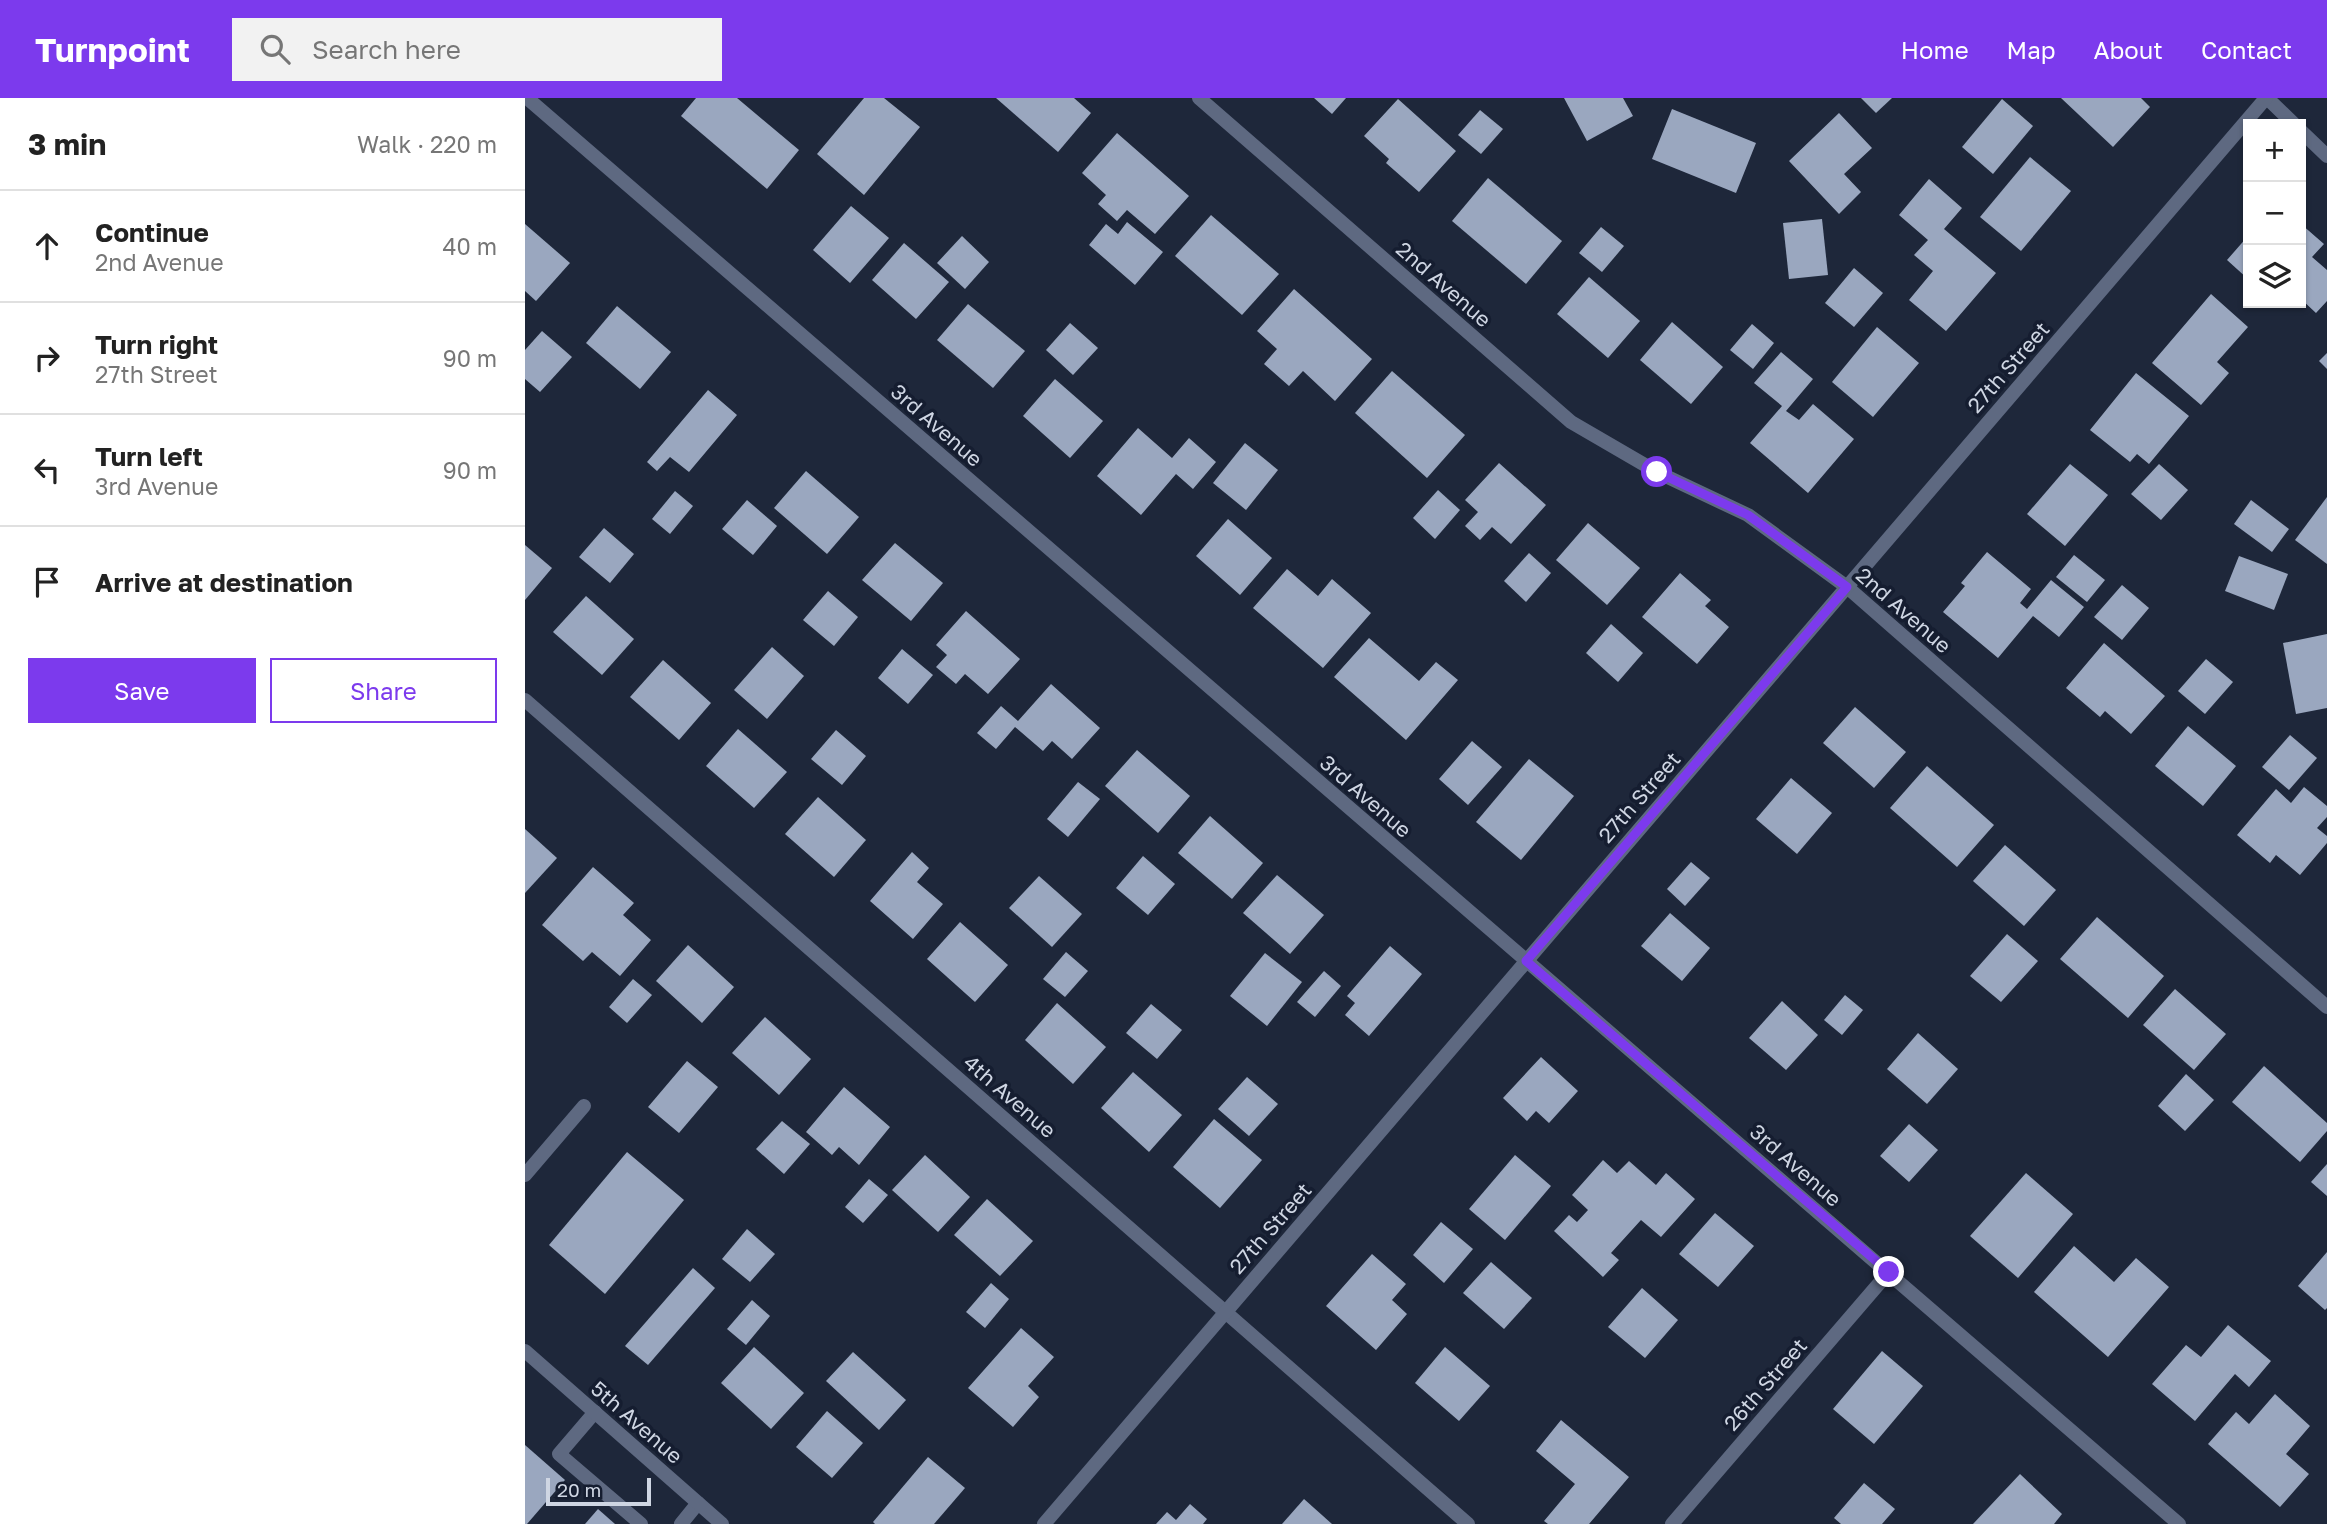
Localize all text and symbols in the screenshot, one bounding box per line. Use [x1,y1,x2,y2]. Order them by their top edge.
search box [232,18,722,81]
text: Turnpoint [35,30,190,69]
icon: search [256,30,294,68]
text: Search here [312,34,461,65]
text: Home [1901,35,1969,64]
text: Map [2007,35,2056,64]
text: About [2094,35,2163,64]
text: Contact [2201,35,2292,64]
map controls [2243,119,2306,308]
button: + [2243,119,2306,182]
text: 3 min [28,126,106,162]
text: Walk · 220 m [357,130,497,158]
button: − [2243,182,2306,245]
text: Continue [95,217,209,248]
icon: ahead [28,227,66,265]
text: 40 m [443,232,497,260]
street label: 2nd Avenue [1391,236,1497,332]
button: layers [2243,245,2306,308]
text: 2nd Avenue [95,248,224,276]
street label: 27th Street [1961,316,2055,418]
text: Turn right [95,329,218,360]
icon: right [28,339,66,377]
text: 90 m [443,344,497,372]
text: 27th Street [95,360,218,388]
street label: 3rd Avenue [886,378,988,472]
text: Turn left [95,441,203,472]
icon: left [28,451,66,489]
text: 90 m [443,456,497,484]
route start [1641,456,1672,487]
text: 3rd Avenue [95,472,218,500]
street label: 2nd Avenue [1851,562,1957,658]
icon: arrive [28,563,66,601]
text: Arrive at destination [95,567,353,598]
button: Save [28,658,256,723]
button: Share [270,658,497,723]
street label: 27th Street [1592,746,1686,848]
street label: 3rd Avenue [1315,749,1417,843]
street label: 4th Avenue [959,1049,1061,1143]
street label: 3rd Avenue [1745,1118,1847,1212]
street label: 27th Street [1223,1177,1317,1279]
route end [1873,1256,1904,1287]
street label: 26th Street [1718,1333,1812,1435]
street label: 5th Avenue [586,1375,688,1469]
scale bar [546,1475,651,1507]
text: 20 m [557,1478,601,1501]

